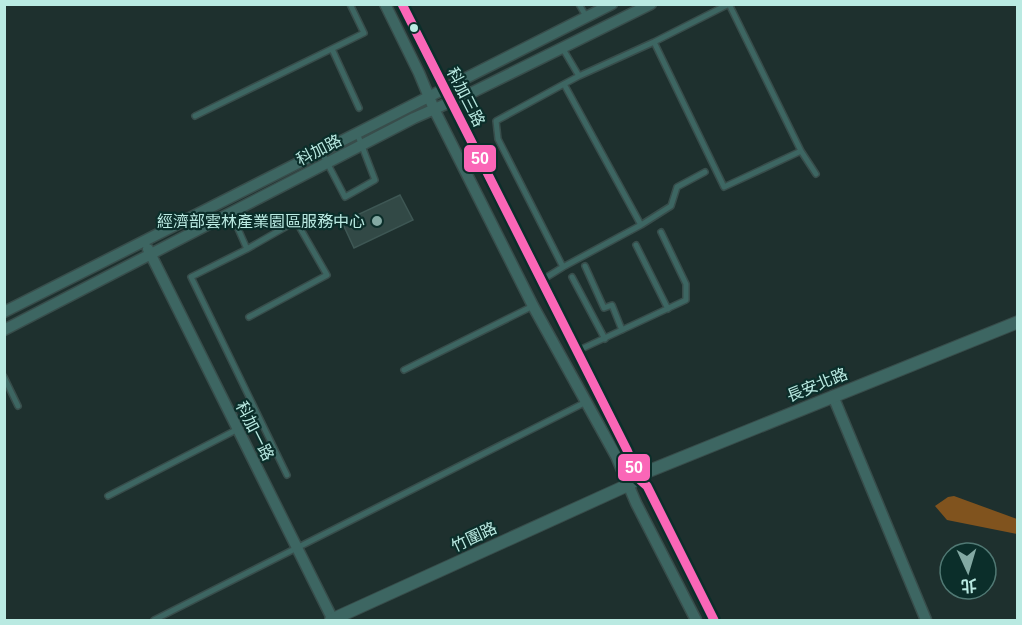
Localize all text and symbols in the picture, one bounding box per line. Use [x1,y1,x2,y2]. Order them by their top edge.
unlabelled marker [408,22,420,34]
street label: 科加三路 [444,65,488,129]
street label: 科加路 [294,132,344,168]
line badge: 50 [463,144,497,173]
text: 50 [471,150,489,167]
place label: 經濟部雲林產業園區服務中心 [157,213,365,230]
marker: 經濟部雲林產業園區服務中心 [370,214,384,228]
street label: 長安北路 [784,365,850,405]
street label: 科加一路 [233,399,277,463]
line badge: 50 [617,453,651,482]
text: 50 [625,459,643,476]
street label: 竹圍路 [449,519,499,555]
north arrow [938,541,998,601]
text: 北 [960,576,978,595]

